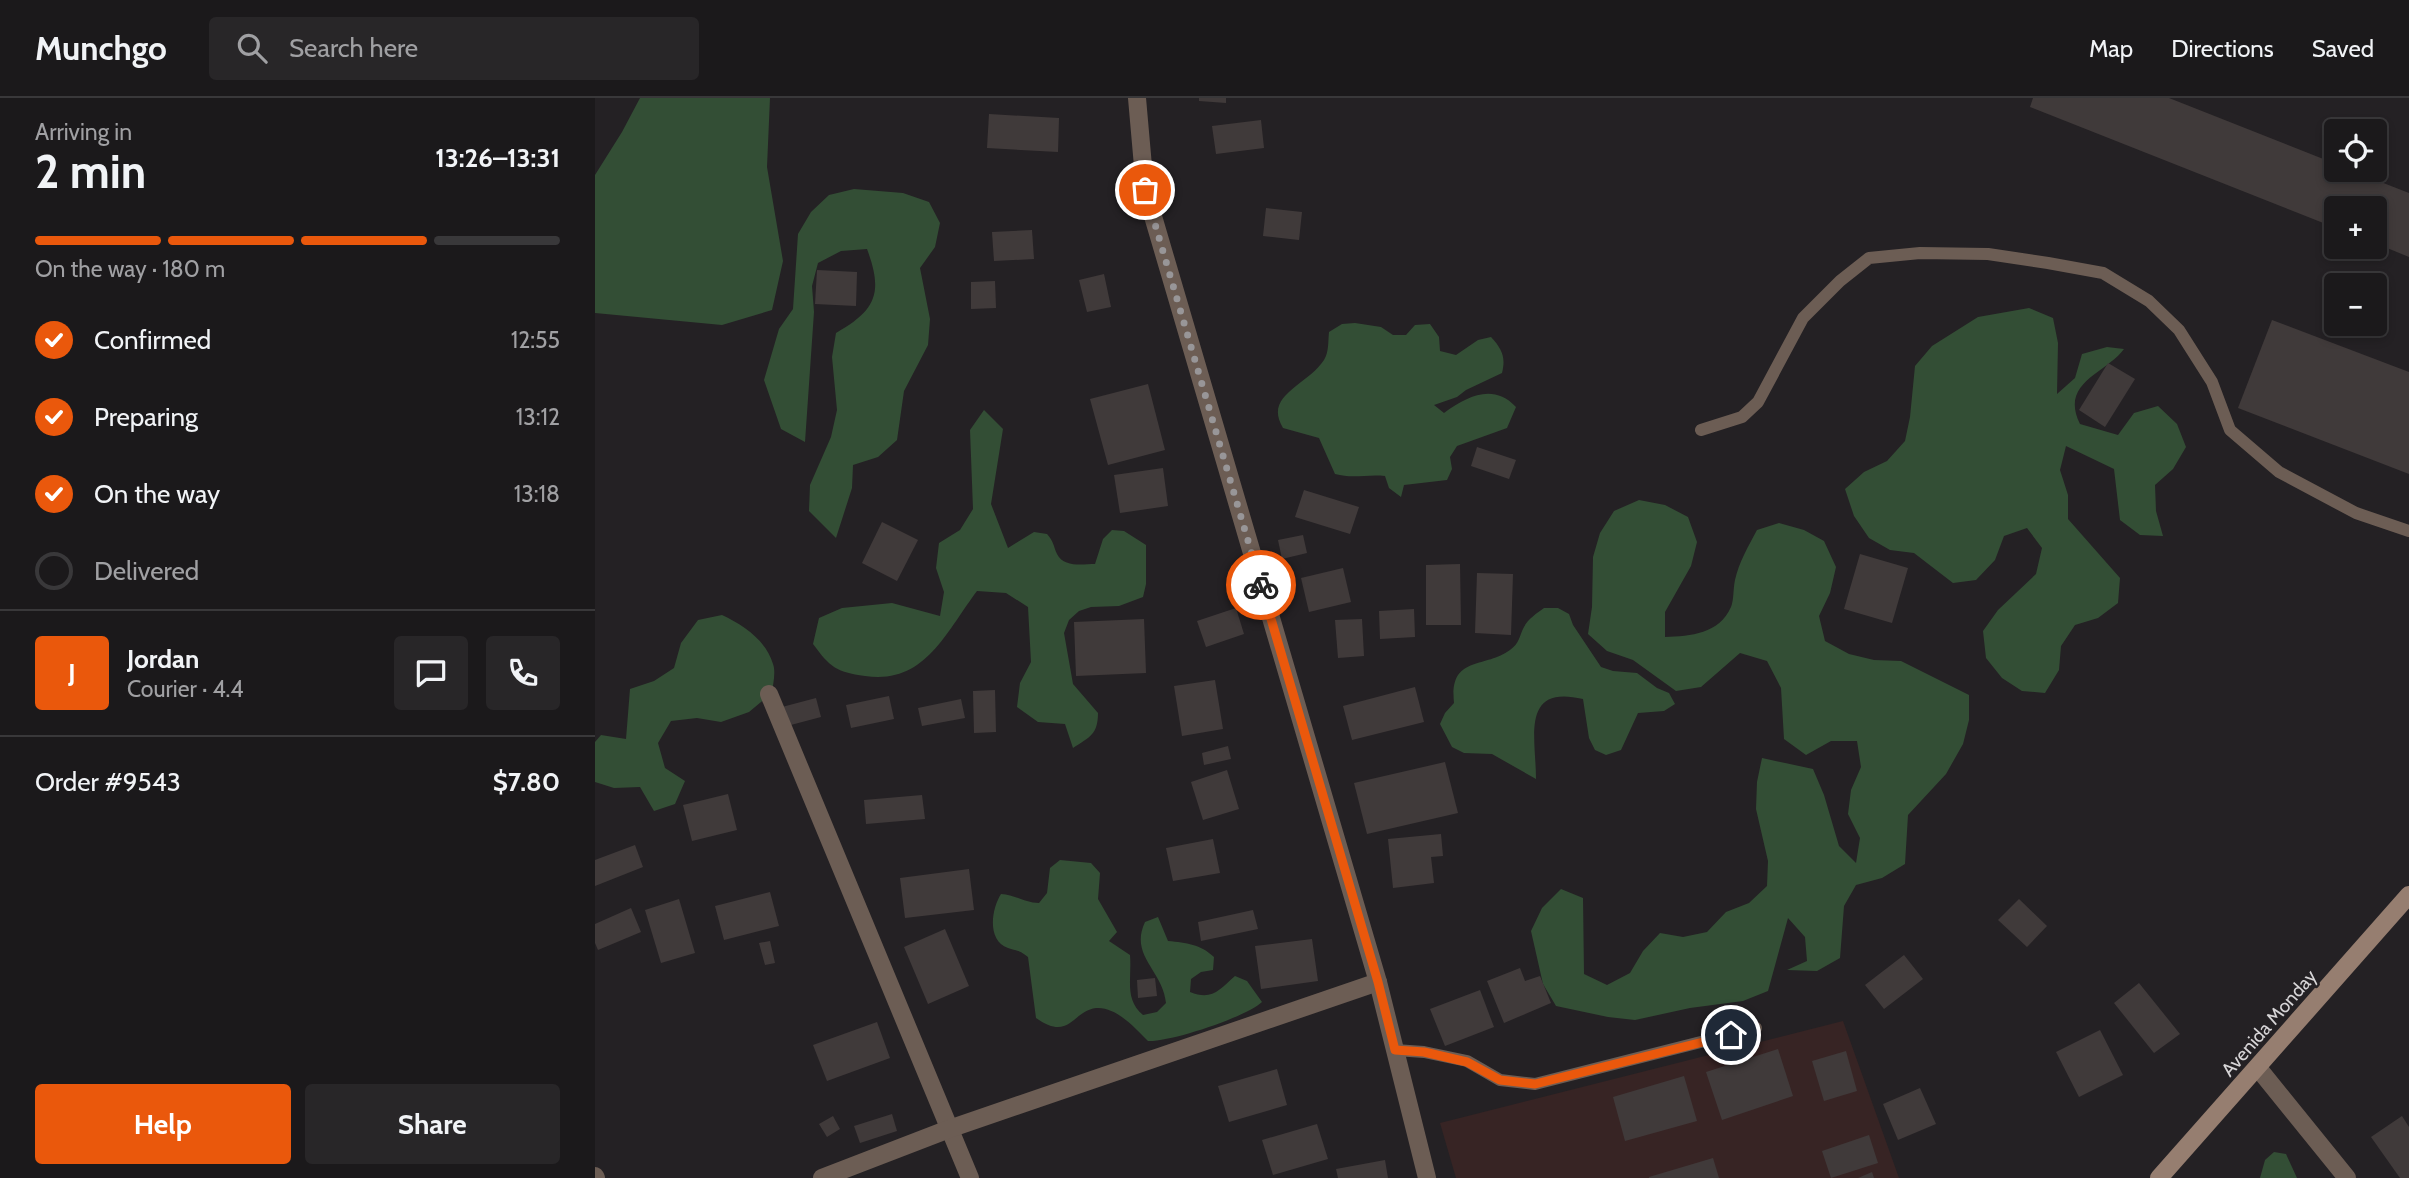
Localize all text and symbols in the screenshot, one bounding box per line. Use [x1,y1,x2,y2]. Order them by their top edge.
search box [209,17,699,80]
text: Munchgo [35,28,167,68]
icon: search [233,29,271,67]
text: Search here [289,32,418,64]
text: Map [2089,34,2133,63]
text: Directions [2171,34,2274,63]
text: Saved [2312,34,2374,63]
text: Arriving in [35,118,132,146]
map controls [2324,119,2387,336]
button: locate [2324,119,2387,182]
text: 13:26–13:31 [435,142,560,174]
text: 2 min [35,144,146,200]
pin [1115,160,1175,220]
icon: bag [1126,171,1164,209]
button: + [2324,196,2387,259]
text: On the way · 180 m [35,255,225,283]
button: − [2324,273,2387,336]
icon: check [35,321,73,359]
text: Confirmed [94,324,211,356]
text: 12:55 [511,326,560,354]
icon: check [35,398,73,436]
text: Preparing [94,401,198,433]
text: 13:12 [516,403,560,431]
icon: check [35,475,73,513]
text: On the way [94,478,220,510]
text: 13:18 [514,480,560,508]
courier [1226,550,1296,620]
text: Delivered [94,555,199,587]
icon: bike [1242,566,1280,604]
button: chat [394,636,468,710]
button: phone [486,636,560,710]
text: Jordan [127,643,199,675]
text: J [68,657,76,689]
text: Courier · 4.4 [127,675,244,703]
text: Order #9543 [35,766,181,798]
text: $7.80 [493,766,560,798]
street label: Avenida Monday [2216,965,2322,1081]
pin [1701,1005,1761,1065]
icon: home [1712,1016,1750,1054]
button: Help [35,1084,291,1164]
button: Share [305,1084,560,1164]

